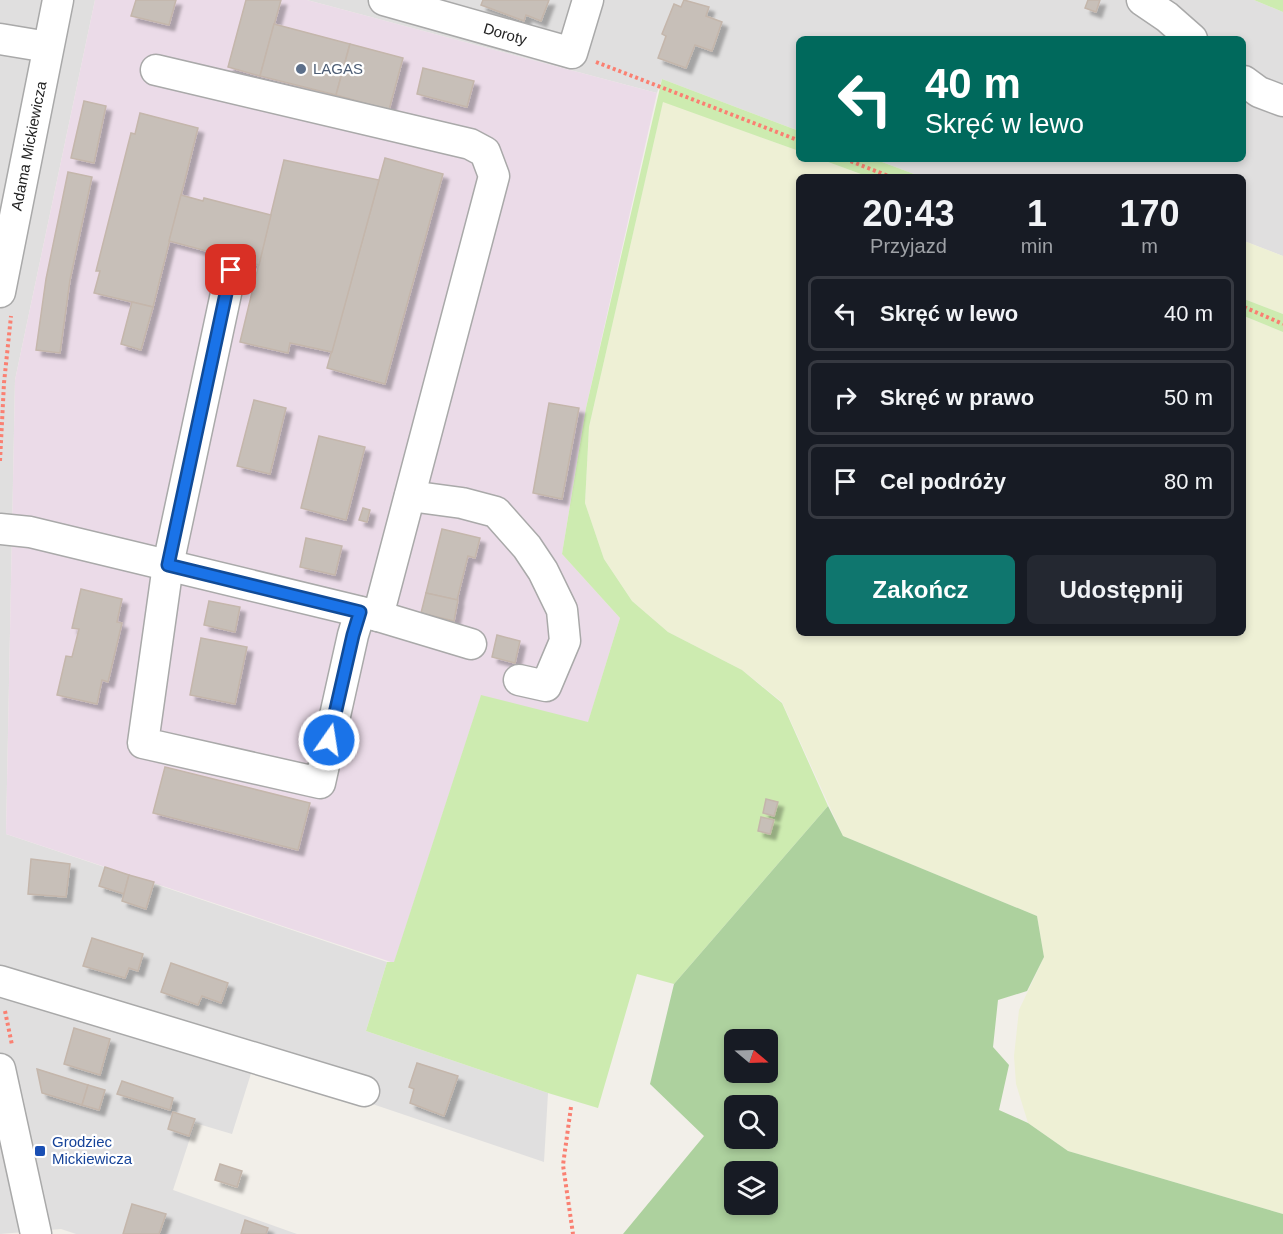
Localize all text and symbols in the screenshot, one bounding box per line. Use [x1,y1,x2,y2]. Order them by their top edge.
street label: Doroty [482,19,529,48]
place label: LAGAS [313,60,363,77]
icon: left [826,60,904,138]
text: 40 m [925,60,1021,107]
marker: LAGAS [294,62,308,76]
street label: Adama Mickiewicza [8,79,50,212]
text: Skręć w lewo [925,109,1084,139]
text: 20:43 [862,193,954,234]
text: 1 [1027,193,1047,234]
text: 170 [1119,193,1180,234]
text: Przyjazd [870,235,947,257]
text: min [1021,235,1053,257]
text: m [1141,235,1158,257]
pin [205,244,256,295]
icon: arrive [214,253,247,286]
icon: left [829,297,862,330]
text: Skręć w lewo [880,301,1018,326]
text: 40 m [1164,301,1213,326]
icon: right [829,381,862,414]
text: Skręć w prawo [880,385,1034,410]
text: 50 m [1164,385,1213,410]
icon: arrive [829,465,862,498]
text: Cel podróży [880,469,1006,494]
text: 80 m [1164,469,1213,494]
button: Zakończ [826,555,1015,624]
button: Udostępnij [1027,555,1216,624]
position arrow [297,708,361,772]
north arrow [724,1029,778,1083]
map controls [724,1029,778,1215]
button: search [724,1095,778,1149]
place label: Grodziec Mickiewicza [52,1133,133,1167]
marker: Grodziec Mickiewicza [33,1144,47,1158]
button: layers [724,1161,778,1215]

